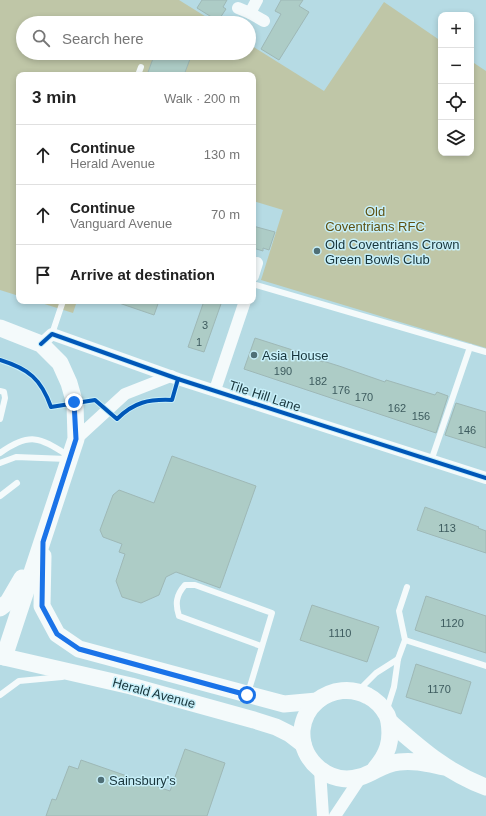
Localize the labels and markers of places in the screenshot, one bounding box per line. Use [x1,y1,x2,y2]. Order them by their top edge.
place label: Old Coventrians Crown Green Bowls Club [325,237,459,267]
marker: Old Coventrians Crown Green Bowls Club [312,246,322,256]
place label: Asia House [262,348,328,363]
marker: Asia House [249,350,259,360]
place label: Sainsbury's [109,773,176,788]
marker: Sainsbury's [96,775,106,785]

